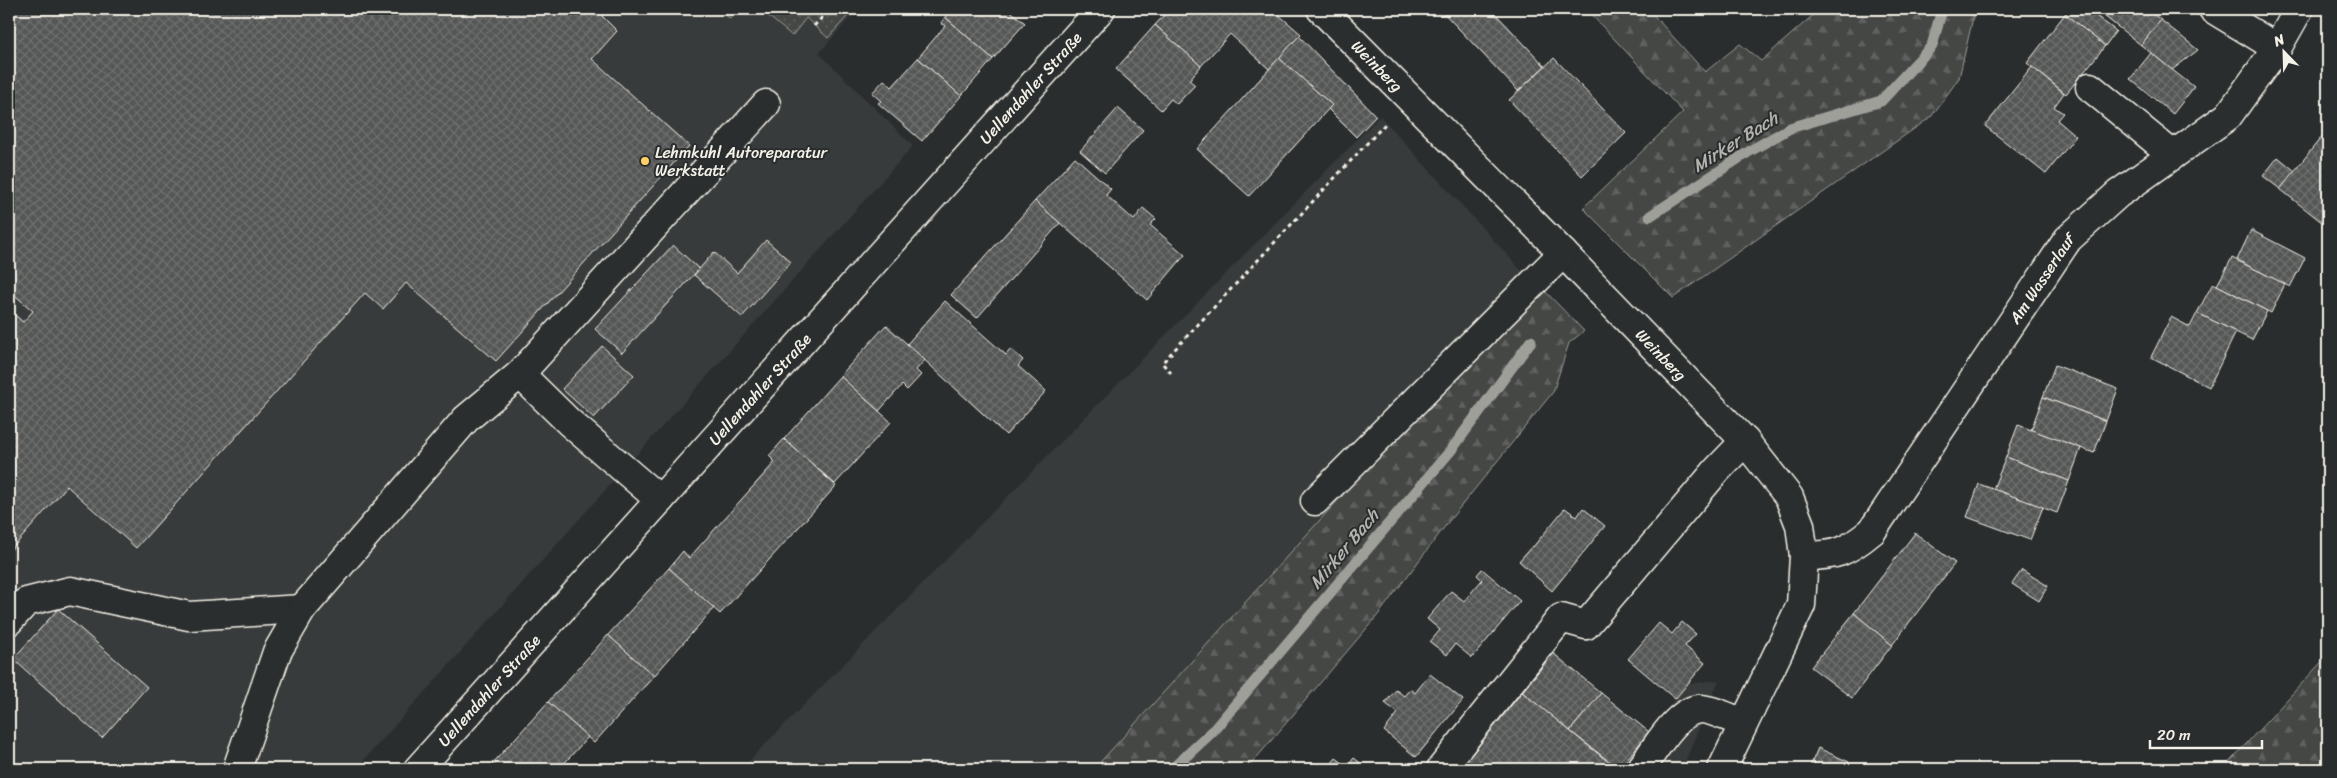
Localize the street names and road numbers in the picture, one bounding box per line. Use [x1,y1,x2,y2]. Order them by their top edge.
street label: Uellendahler Straße [972,25,1090,151]
street label: Weinberg [1344,33,1410,99]
street label: Am Wasserlauf [2000,224,2083,331]
street label: Weinberg [1628,322,1694,388]
street label: Uellendahler Straße [701,326,819,452]
street label: Uellendahler Straße [430,627,548,754]

